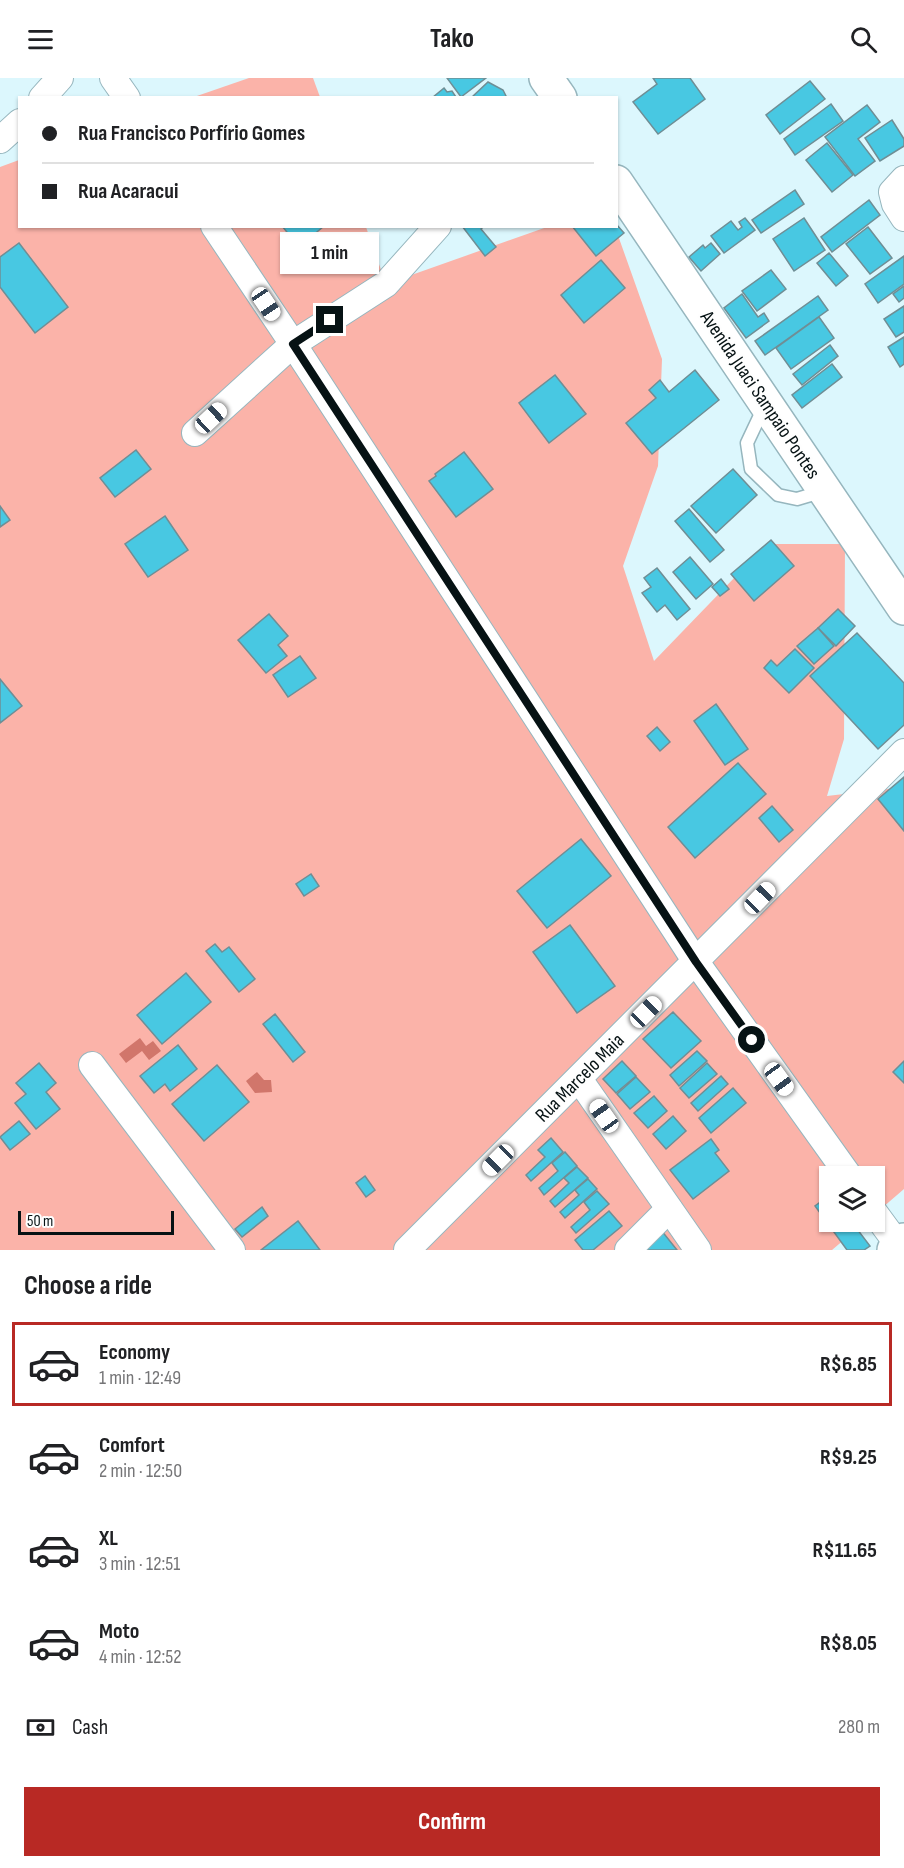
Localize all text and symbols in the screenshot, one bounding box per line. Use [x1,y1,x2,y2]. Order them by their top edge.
icon: menu [24,23,57,56]
text: Tako [430,23,474,55]
icon: search [847,23,880,56]
text: Rua Francisco Porfírio Gomes [78,120,305,147]
text: Rua Acaracui [78,178,178,205]
callout: 1 min [280,233,380,275]
text: 1 min [311,241,348,265]
car [248,284,284,324]
route end [316,306,343,333]
street label: Avenida Juaci Sampaio Pontes [694,306,825,484]
car [192,399,230,437]
car [741,879,779,917]
car [627,993,665,1031]
route start [738,1026,765,1053]
street label: Rua Marcelo Maia [531,1029,629,1127]
car [761,1059,797,1099]
car [586,1096,622,1136]
car [479,1141,517,1179]
map controls [819,1166,885,1232]
button: layers [819,1166,885,1232]
scale bar [18,1208,174,1236]
text: 50 m [27,1212,53,1231]
text: Choose a ride [24,1270,152,1302]
icon: car [27,1337,81,1391]
text: Economy [99,1339,170,1366]
text: R$6.85 [820,1351,877,1378]
text: 1 min · 12:49 [99,1366,181,1390]
icon: car [27,1430,81,1484]
text: Comfort [99,1432,165,1459]
text: R$9.25 [820,1444,877,1471]
text: 2 min · 12:50 [99,1459,182,1483]
icon: car [27,1523,81,1577]
text: XL [99,1525,118,1552]
text: R$11.65 [813,1537,877,1564]
text: 3 min · 12:51 [99,1552,180,1576]
icon: car [27,1616,81,1670]
text: Moto [99,1618,139,1645]
text: R$8.05 [820,1630,877,1657]
text: 4 min · 12:52 [99,1645,182,1669]
icon: cash [24,1711,57,1744]
text: Cash [72,1714,108,1741]
text: 280 m [838,1715,880,1739]
button: Confirm [24,1787,880,1856]

